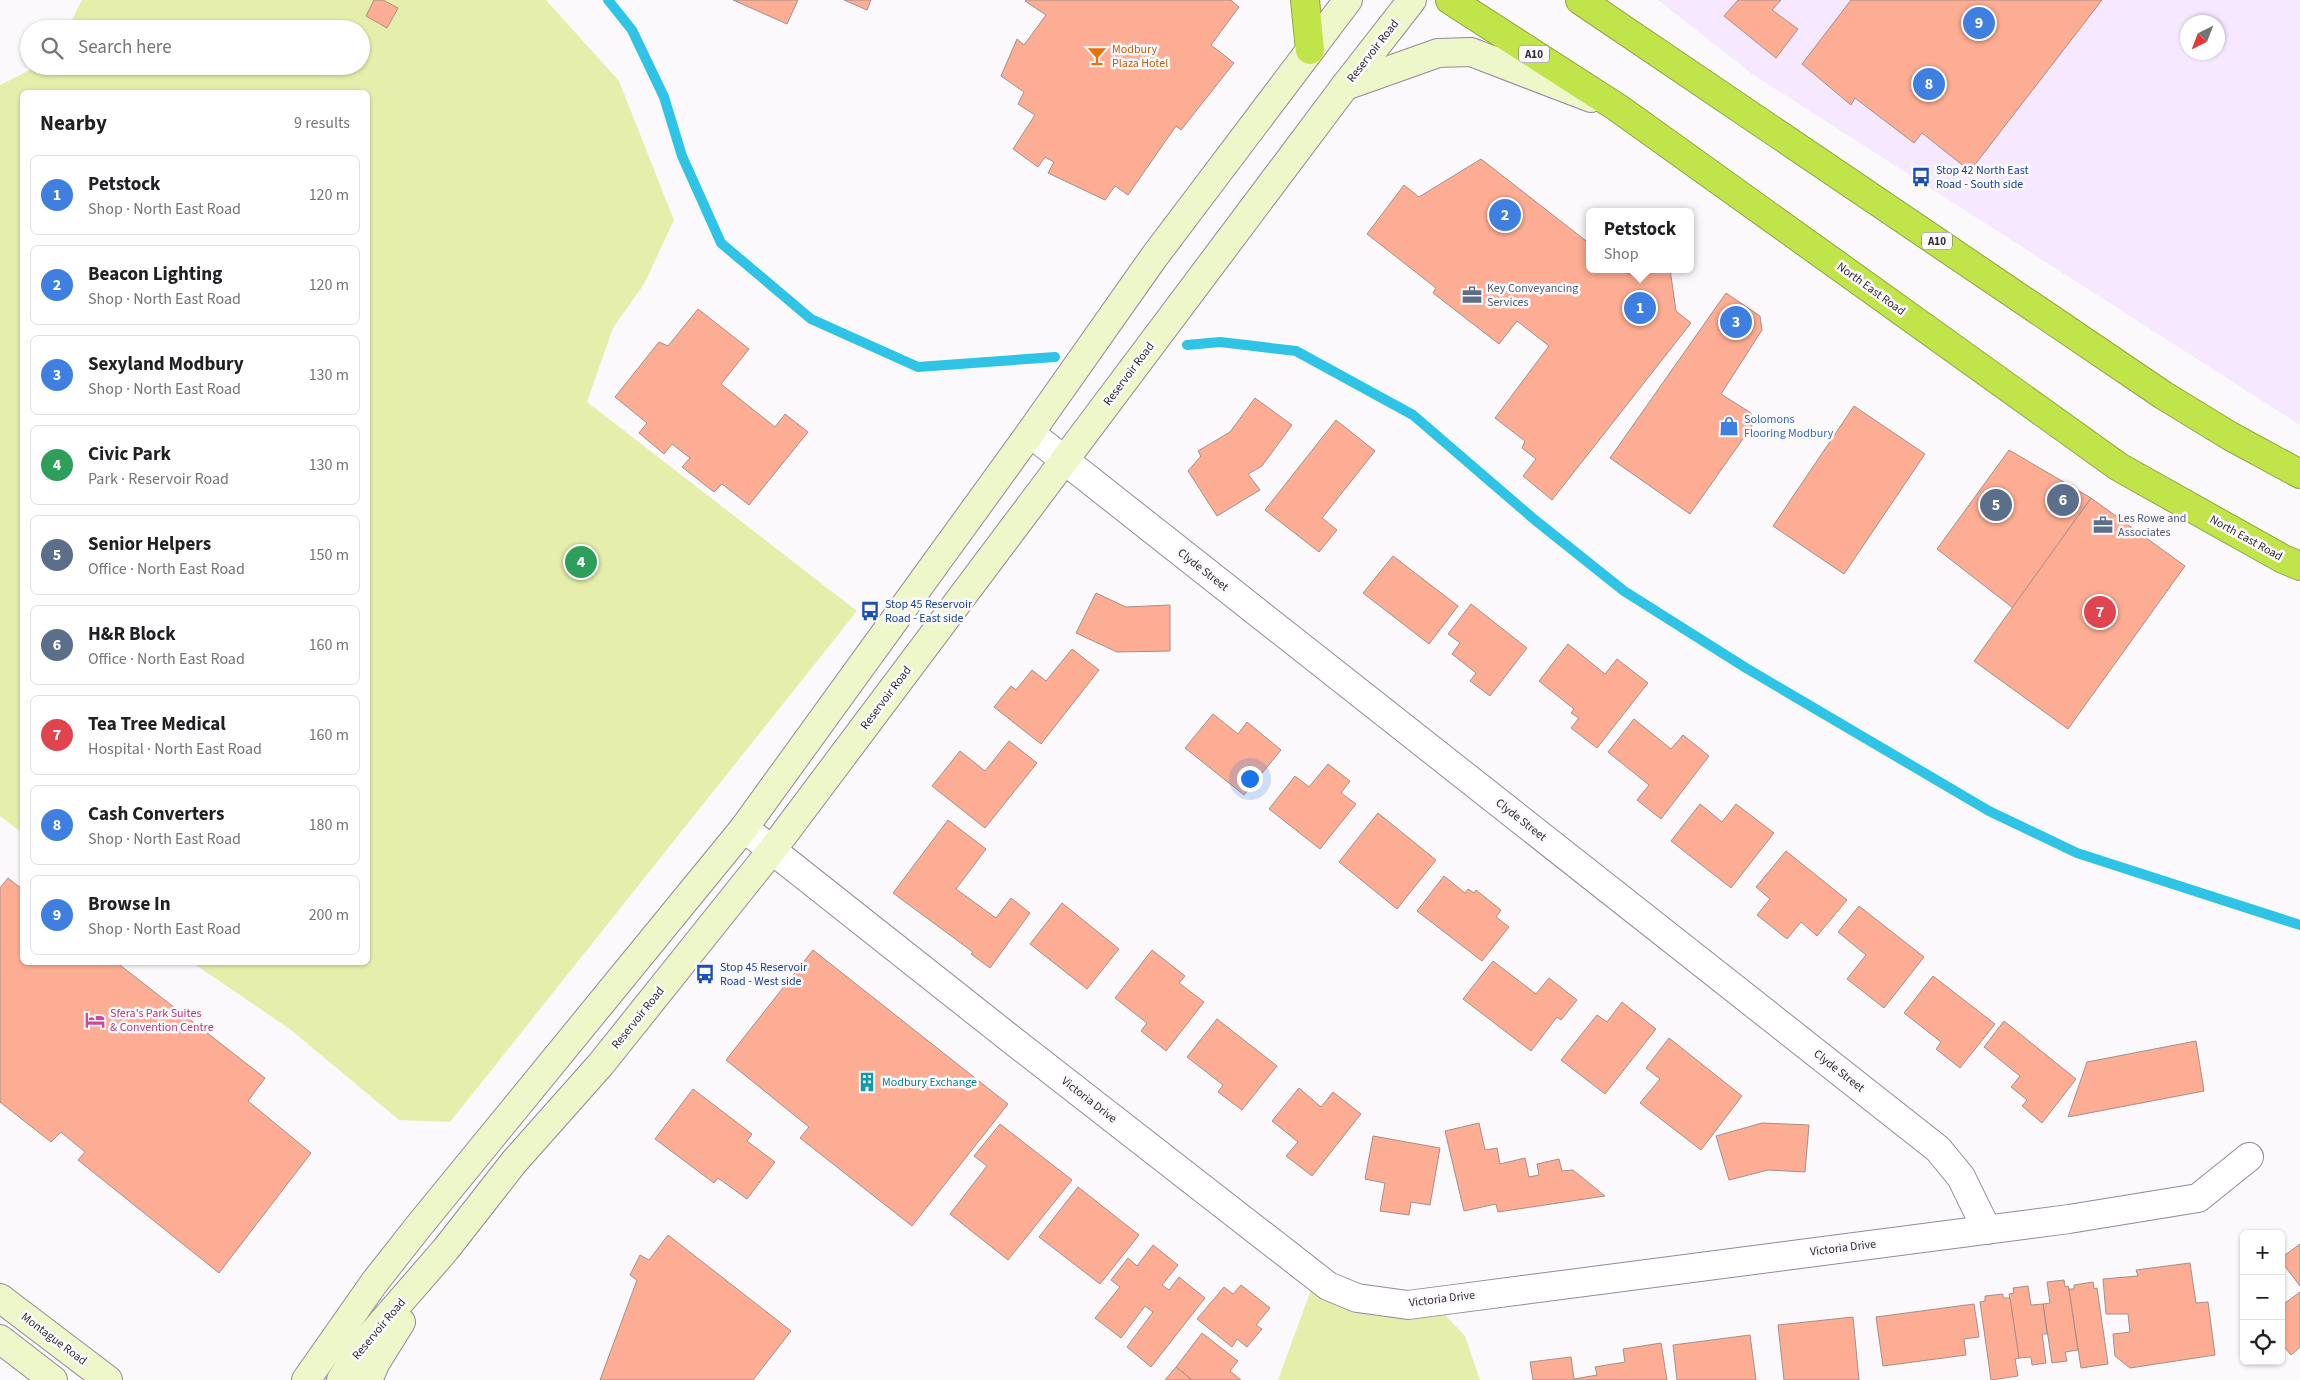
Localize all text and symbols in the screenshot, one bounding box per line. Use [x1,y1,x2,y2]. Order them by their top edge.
pin: 9 [1963,4,1995,42]
north arrow [2180,15,2225,60]
street label: Reservoir Road [1343,16,1403,86]
search box [20,20,370,75]
icon: search [38,34,66,62]
text: Search here [78,34,172,61]
place label: Modbury Plaza Hotel [1112,41,1168,72]
bar icon: Modbury Plaza Hotel [1086,45,1108,67]
road number: A10 [1519,46,1549,62]
pin: 8 [1913,65,1945,103]
text: Nearby [40,108,107,138]
text: 9 results [294,112,350,134]
place label: Stop 42 North East Road - South side [1936,162,2029,193]
bus stop icon: Stop 42 North East Road - South side [1910,166,1932,188]
text: Petstock [88,171,160,198]
text: 1 [53,184,61,206]
text: 120 m [309,184,349,206]
pin: 2 [1489,196,1521,234]
text: Shop · North East Road [88,198,241,220]
popup [1586,208,1694,273]
text: Petstock [1604,216,1676,243]
road number: A10 [1922,232,1952,250]
text: Shop [1604,243,1639,265]
street label: North East Road [1833,258,1909,320]
text: Beacon Lighting [88,261,222,288]
text: 2 [53,274,61,296]
text: 120 m [309,274,349,296]
place label: Key Conveyancing Services [1487,280,1578,311]
office icon: Key Conveyancing Services [1461,284,1483,306]
text: Shop · North East Road [88,288,241,310]
pin: 1 [1624,289,1656,327]
pin: 3 [1720,303,1752,341]
street label: Reservoir Road [1100,339,1158,409]
text: Sexyland Modbury [88,351,244,378]
text: 3 [53,364,61,386]
text: 130 m [309,364,349,386]
text: Shop · North East Road [88,378,241,400]
place label: Solomons Flooring Modbury [1744,411,1834,442]
shop icon: Solomons Flooring Modbury [1718,415,1740,437]
text: Civic Park [88,441,171,468]
text: 4 [53,454,61,476]
text: 130 m [309,454,349,476]
text: Park · Reservoir Road [88,468,229,490]
pin: 6 [2047,481,2079,519]
pin: 5 [1980,486,2012,524]
place label: Les Rowe and Associates [2118,510,2186,541]
street label: North East Road [2207,511,2285,565]
office icon: Les Rowe and Associates [2092,514,2114,536]
text: Senior Helpers [88,531,211,558]
pin: 4 [565,543,597,581]
text: 5 [53,544,61,566]
text: 150 m [309,544,349,566]
street label: Clyde Street [1174,545,1232,595]
text: Office · North East Road [88,558,245,580]
pin: 7 [2084,593,2116,631]
place label: Stop 45 Reservoir Road - East side [885,596,973,627]
bus stop icon: Stop 45 Reservoir Road - East side [859,600,881,622]
text: H&R Block [88,621,176,648]
text: 6 [53,634,61,656]
text: 160 m [309,634,349,656]
text: Office · North East Road [88,648,245,670]
street label: Reservoir Road [857,663,915,733]
text: Tea Tree Medical [88,711,226,738]
text: 7 [53,724,61,746]
text: 160 m [309,724,349,746]
text: Hospital · North East Road [88,738,262,760]
your location [1237,766,1263,792]
street label: Clyde Street [1492,795,1550,845]
text: Cash Converters [88,801,224,828]
text: 8 [53,814,61,836]
text: 180 m [309,814,349,836]
text: Shop · North East Road [88,828,241,850]
text: Browse In [88,891,171,918]
text: 9 [53,904,61,926]
text: 200 m [309,904,349,926]
text: Shop · North East Road [88,918,241,940]
place label: Stop 45 Reservoir Road - West side [720,959,808,990]
bus stop icon: Stop 45 Reservoir Road - West side [694,963,716,985]
street label: Reservoir Road [608,983,668,1053]
place label: Sfera's Park Suites & Convention Centre [110,1005,214,1036]
hotel icon: Sfera's Park Suites & Convention Centre [84,1009,106,1031]
street label: Clyde Street [1810,1046,1868,1096]
building icon: Modbury Exchange [856,1071,878,1093]
street label: Victoria Drive [1058,1073,1120,1127]
place label: Modbury Exchange [882,1074,977,1091]
map controls [2240,1230,2285,1365]
button: + [2240,1230,2285,1275]
street label: Victoria Drive [1809,1236,1877,1260]
button: − [2240,1275,2285,1320]
street label: Victoria Drive [1408,1287,1476,1311]
street label: Reservoir Road [348,1295,410,1363]
street label: Montague Road [18,1309,90,1369]
button: locate [2240,1320,2285,1365]

